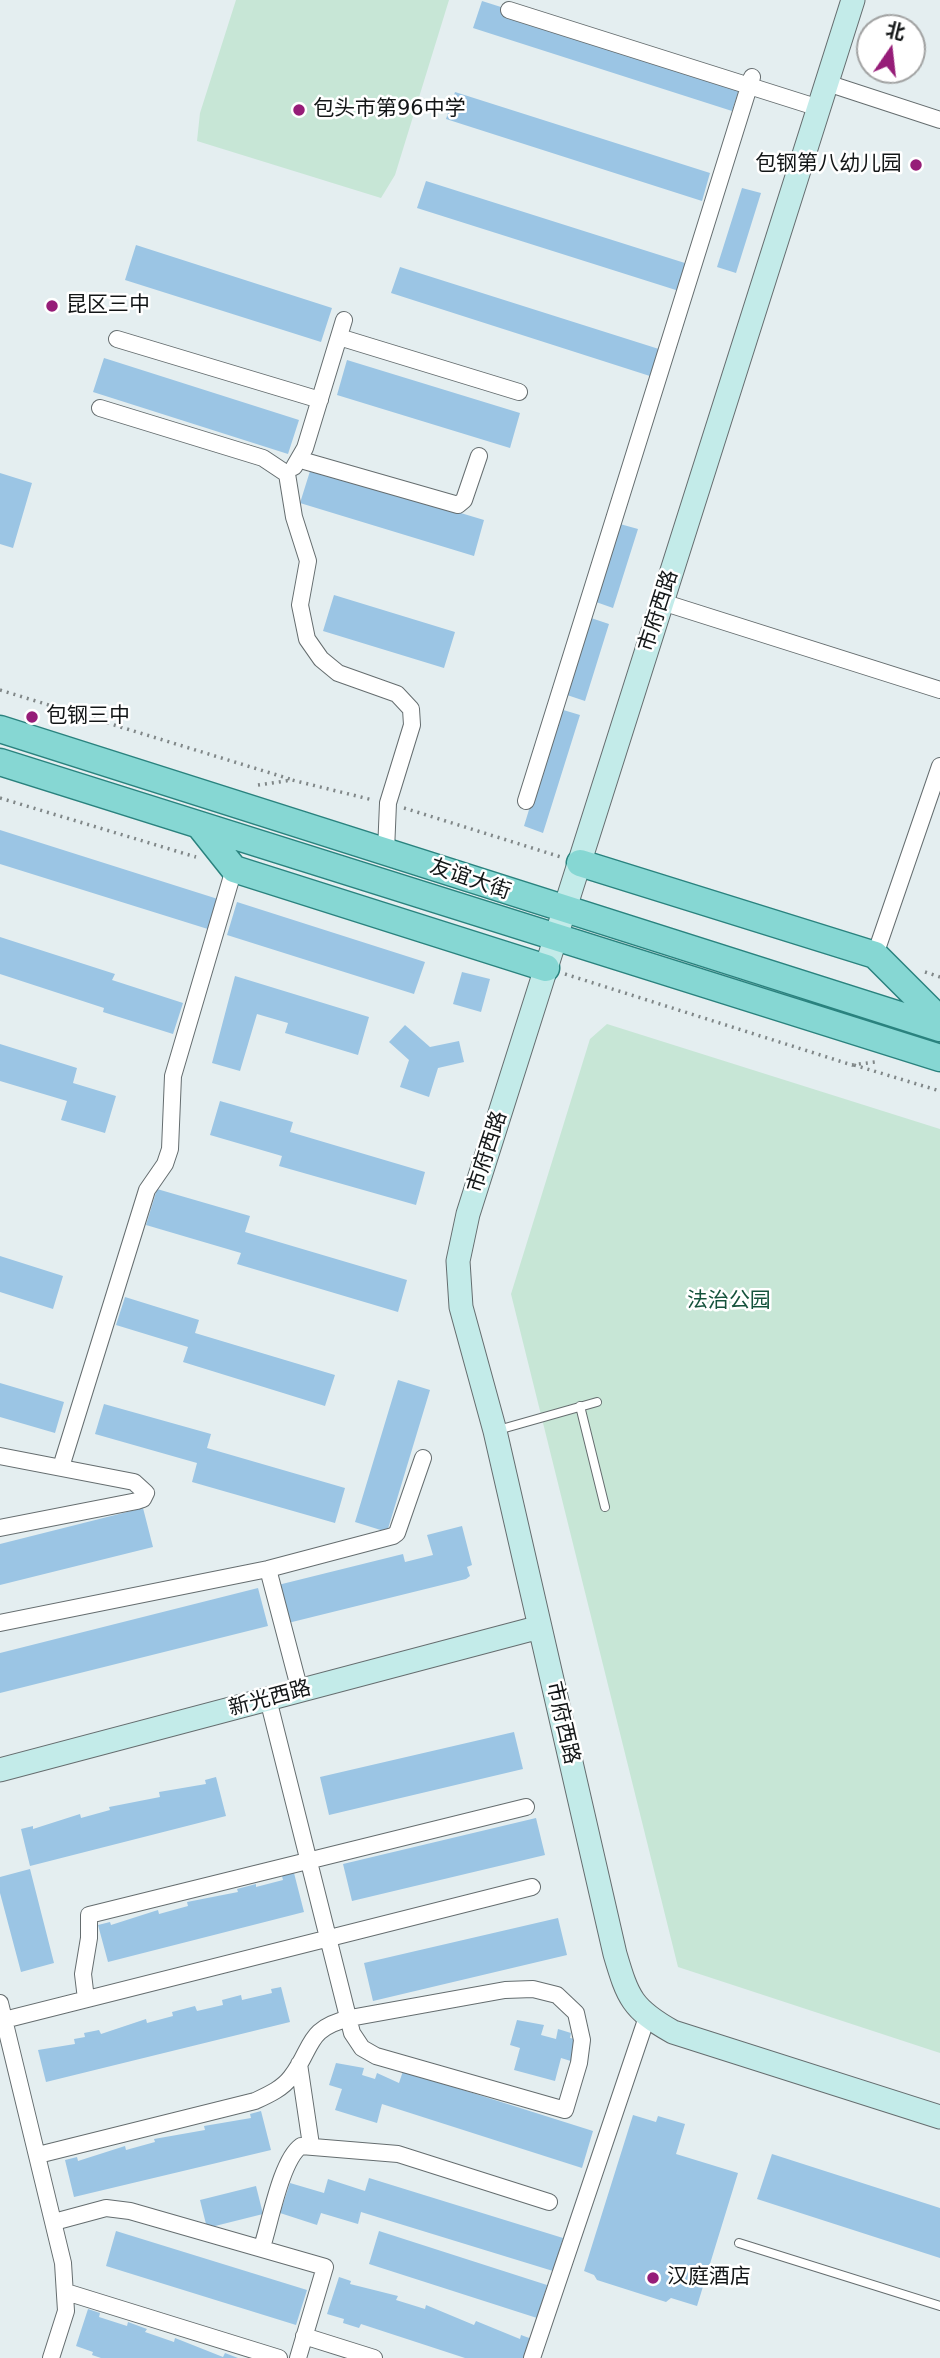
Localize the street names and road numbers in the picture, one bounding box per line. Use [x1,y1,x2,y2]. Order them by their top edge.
street label: 市府西路 [634,567,684,655]
street label: 友谊大街 [426,854,514,906]
street label: 市府西路 [463,1108,513,1196]
street label: 新光西路 [226,1676,314,1722]
street label: 市府西路 [540,1679,584,1767]

